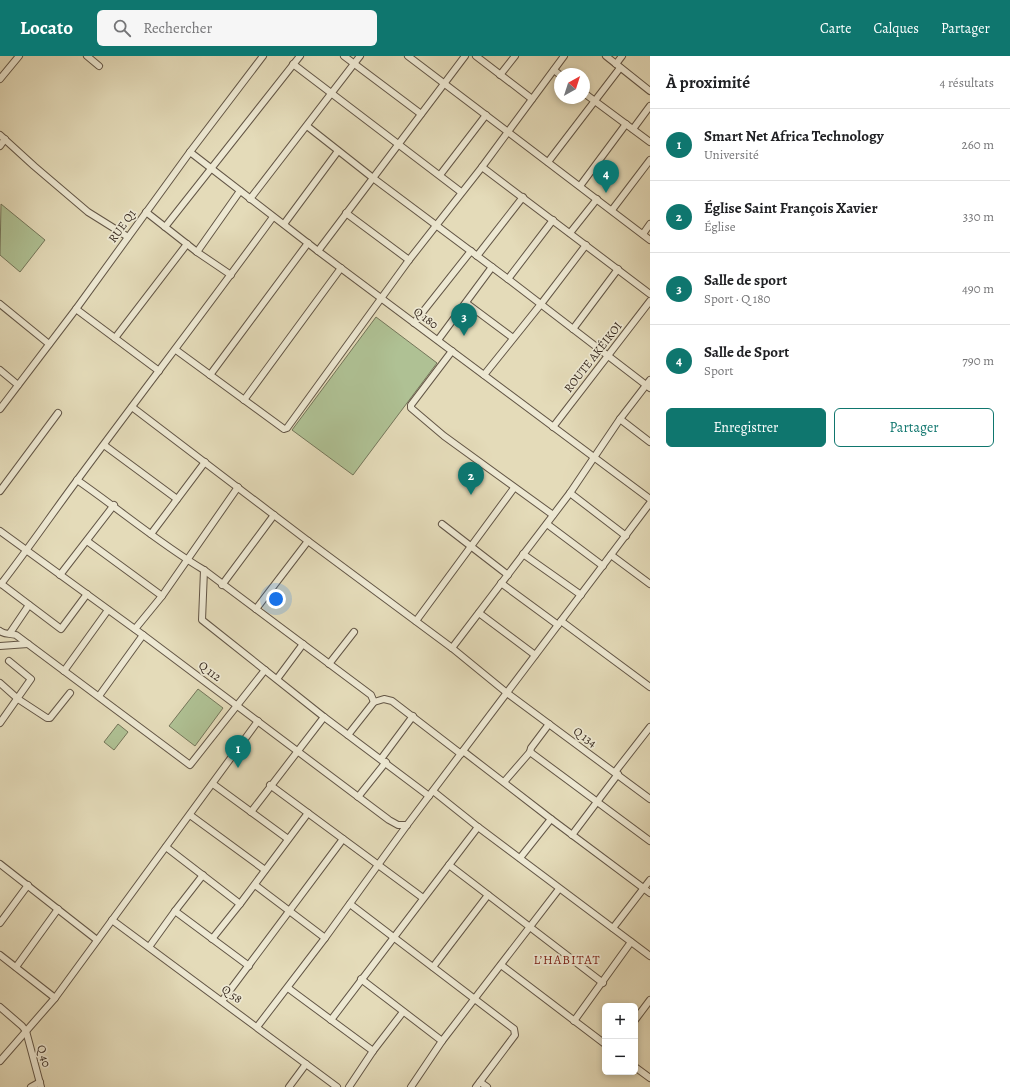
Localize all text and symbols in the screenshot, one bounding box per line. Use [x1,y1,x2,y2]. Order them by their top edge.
search box [97,10,377,46]
text: Locato [20,15,73,41]
icon: search [111,17,133,39]
text: Rechercher [143,18,212,38]
text: Carte [820,19,851,38]
text: Calques [873,19,919,38]
text: Partager [941,19,990,38]
north arrow [554,68,590,104]
text: À proximité [666,71,750,94]
text: 4 résultats [940,74,994,91]
text: Smart Net Africa Technology [704,126,884,146]
text: 1 [677,136,681,153]
text: 260 m [961,136,994,153]
text: Université [704,146,759,163]
pin: 4 [593,160,619,193]
text: Église Saint François Xavier [704,198,878,218]
street label: RUE Q1 [105,206,139,246]
text: 2 [676,208,682,225]
text: 330 m [963,208,994,225]
text: Église [704,218,736,235]
text: Salle de sport [704,270,787,290]
text: 3 [676,280,682,297]
text: 490 m [962,280,994,297]
text: Sport · Q 180 [704,290,771,307]
street label: Q 180 [410,303,442,333]
pin: 3 [451,303,477,336]
street label: ROUTE AKÉIKOI [560,318,626,396]
text: Salle de Sport [704,342,789,362]
text: 4 [676,352,682,369]
text: 790 m [962,352,994,369]
text: Sport [704,362,734,379]
button: Enregistrer [666,408,826,447]
button: Partager [834,408,994,447]
pin: 2 [458,462,484,495]
your location [266,589,286,609]
street label: Q 112 [195,657,225,685]
street label: Q 134 [570,723,600,751]
pin: 1 [225,735,251,768]
district label: L’HABITAT [533,951,601,968]
street label: Q 58 [219,981,246,1007]
map controls [602,1003,638,1075]
button: + [602,1003,638,1039]
button: − [602,1039,638,1075]
street label: Q 40 [33,1043,55,1069]

